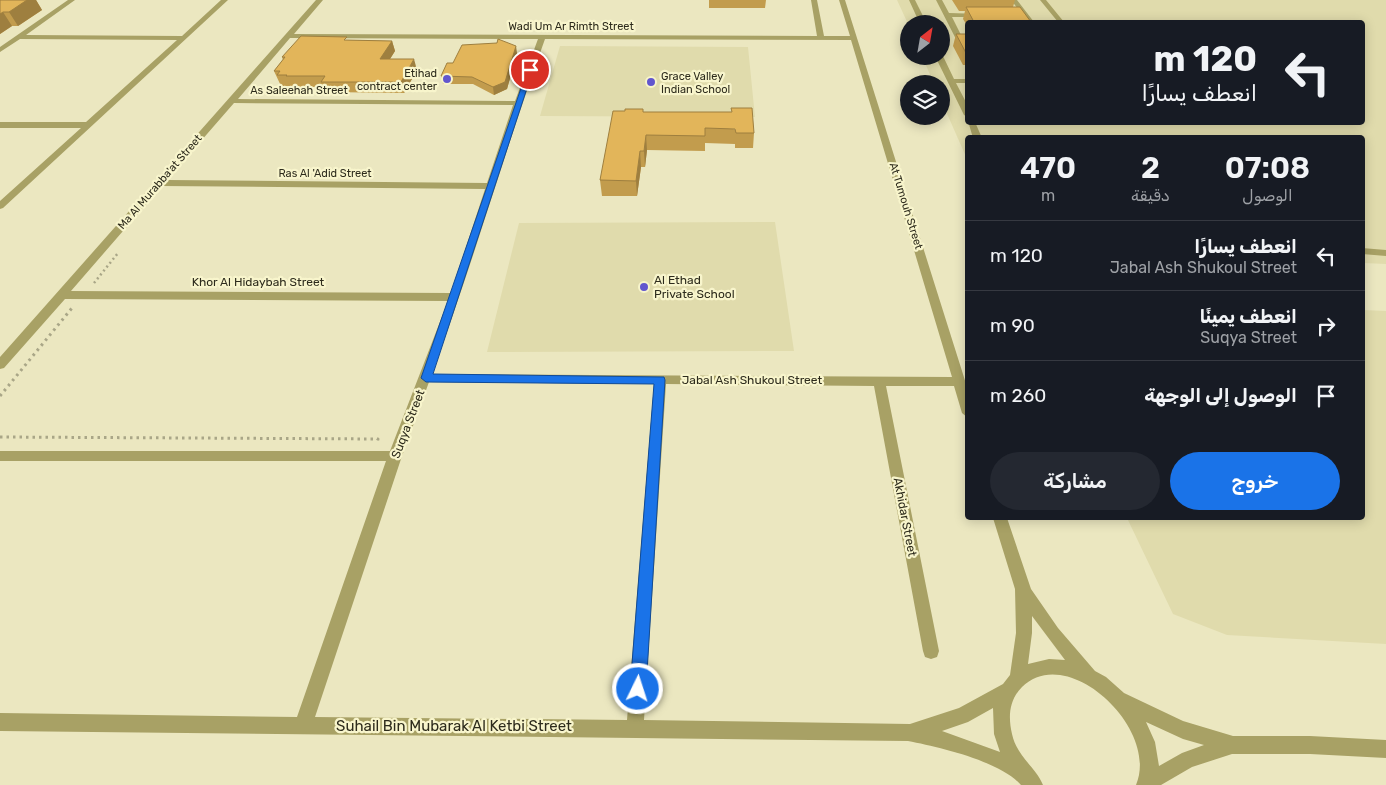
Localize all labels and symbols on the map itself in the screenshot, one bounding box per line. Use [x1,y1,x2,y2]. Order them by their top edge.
north arrow [900,15,950,65]
street label: Wadi Um Ar Rimth Street [508,20,634,33]
pin [509,49,551,91]
place label: Etihad contract center [357,67,438,93]
place label: Grace Valley Indian School [661,70,730,96]
marker: Etihad contract center [441,73,453,85]
marker: Grace Valley Indian School [645,76,657,88]
street label: As Saleehah Street [250,84,348,97]
street label: Ma Al Murabba'at Street [115,131,205,232]
street label: At Tumouh Street [887,161,926,252]
street label: Ras Al 'Adid Street [278,167,372,180]
place label: Al Ethad Private School [654,273,735,301]
street label: Khor Al Hidaybah Street [192,275,325,289]
marker: Al Ethad Private School [638,281,650,293]
street label: Jabal Ash Shukoul Street [682,373,823,387]
street label: Suqya Street [388,387,428,460]
street label: Akhidar Street [890,476,920,558]
position arrow [611,662,663,714]
street label: Suhail Bin Mubarak Al Ketbi Street [336,717,572,735]

